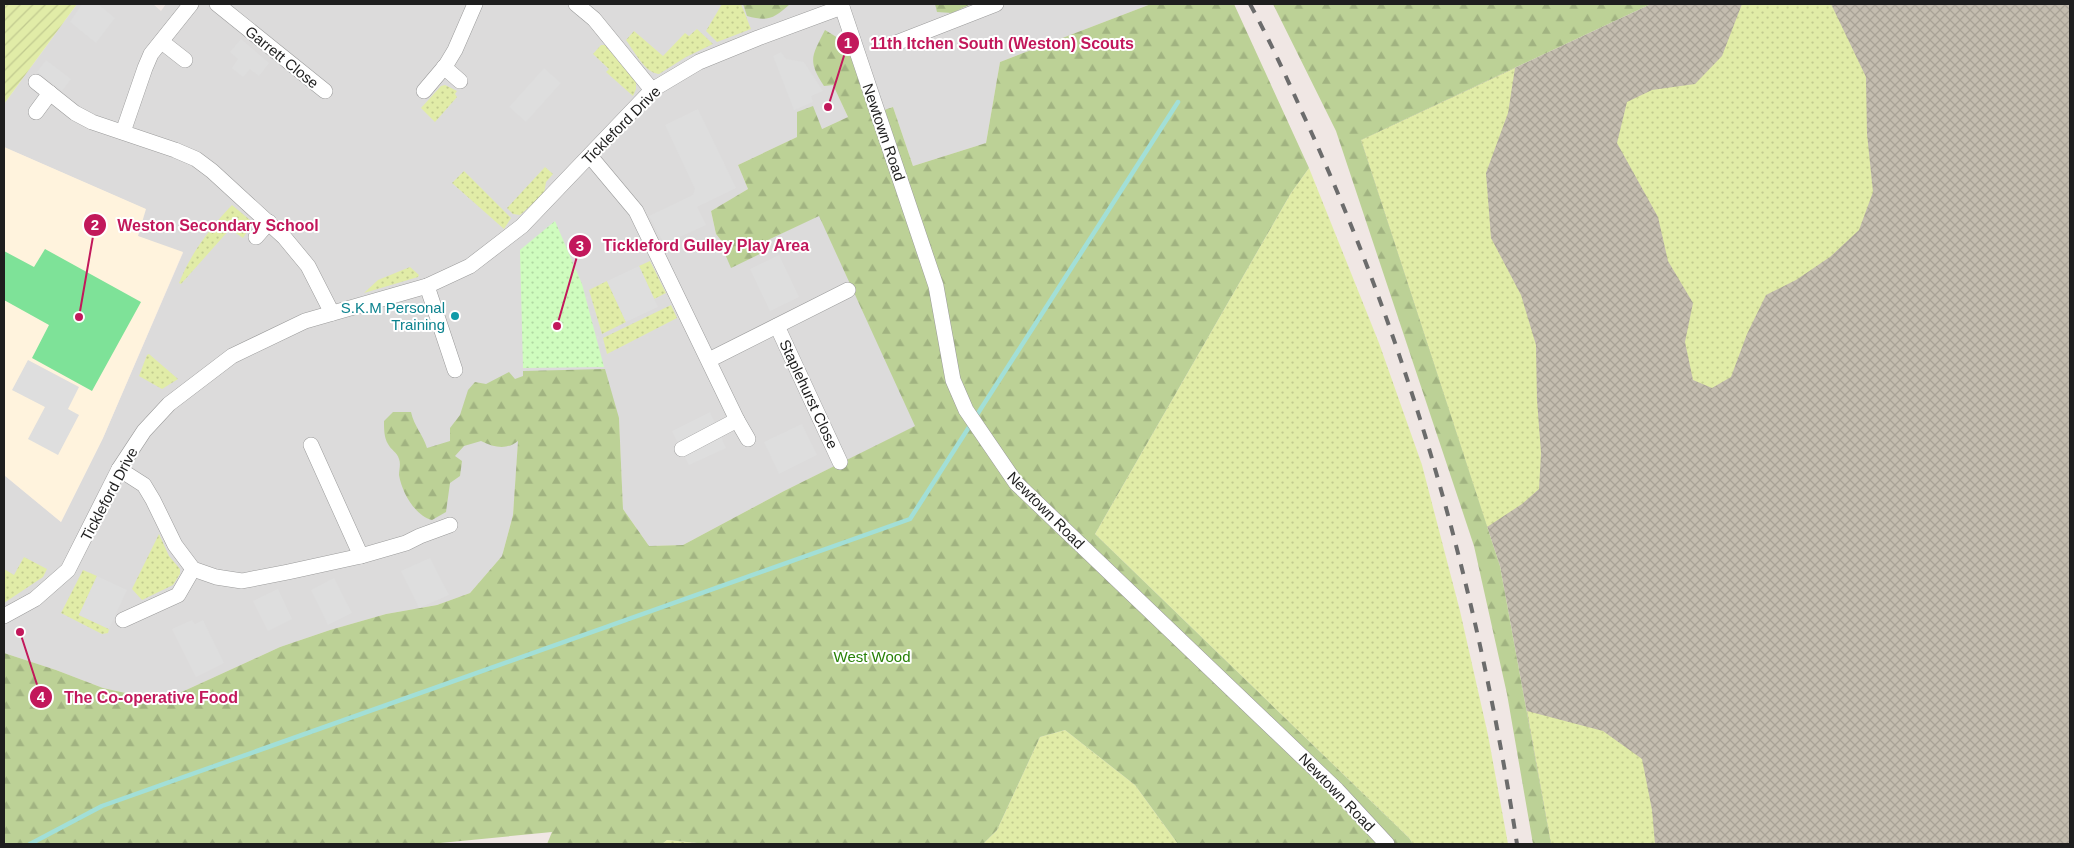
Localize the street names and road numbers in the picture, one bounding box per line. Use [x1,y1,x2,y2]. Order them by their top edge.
street label: Garrett Close [242,22,322,92]
street label: Newtown Road [859,81,909,183]
street label: Tickleford Drive [578,82,664,168]
street label: Staplehurst Close [776,337,842,451]
street label: Tickleford Drive [77,444,141,544]
street label: Newtown Road [1004,468,1088,552]
street label: Newtown Road [1296,750,1378,834]

